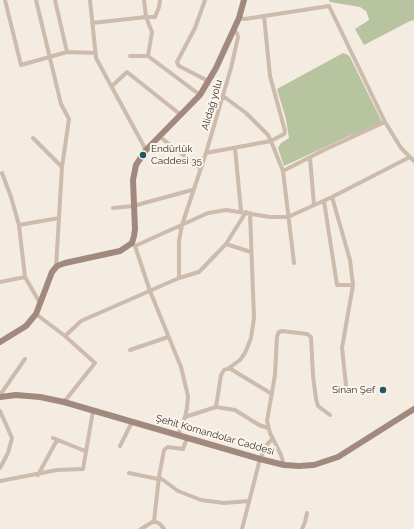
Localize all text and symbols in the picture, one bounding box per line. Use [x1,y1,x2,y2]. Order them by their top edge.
street label: Alidağ yolu [199,78,225,132]
place label: Endürlük Caddesi 35 [151,143,202,166]
marker: Endürlük Caddesi 35 [138,150,148,160]
place label: Sinan Şef [332,384,375,396]
marker: Sinan Şef [378,385,388,395]
street label: Şehit Komandolar Caddesi [155,412,275,458]

